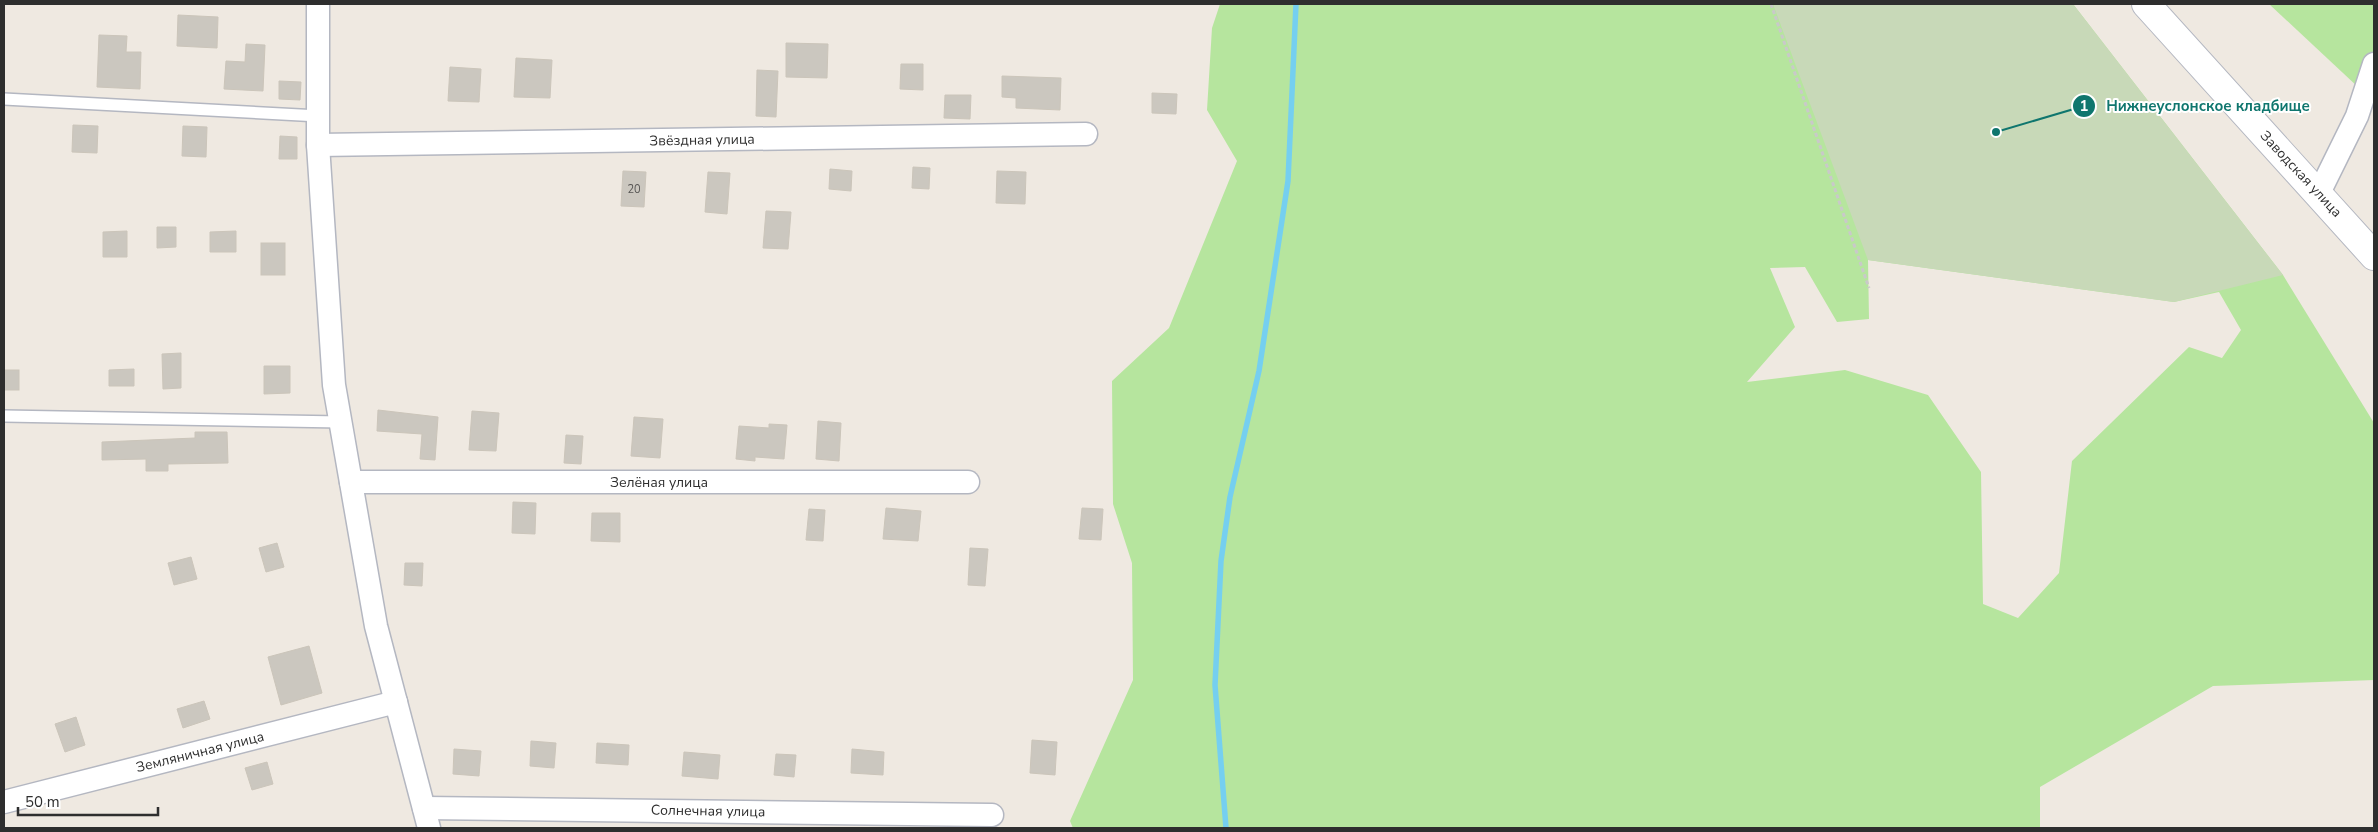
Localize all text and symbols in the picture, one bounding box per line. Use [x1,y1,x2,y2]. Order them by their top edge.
callout: Нижнеуслонское кладбище [2071,91,2320,121]
text: 1 [2079,96,2089,116]
text: Нижнеуслонское кладбище [2106,96,2310,116]
street label: Заводская улица [2256,127,2346,221]
street label: Звёздная улица [649,130,755,150]
house number: 20 [627,182,641,197]
street label: Зелёная улица [610,473,708,492]
street label: Земляничная улица [134,727,266,777]
scale bar [18,784,158,816]
text: 50 m [25,792,60,812]
street label: Солнечная улица [651,801,765,821]

